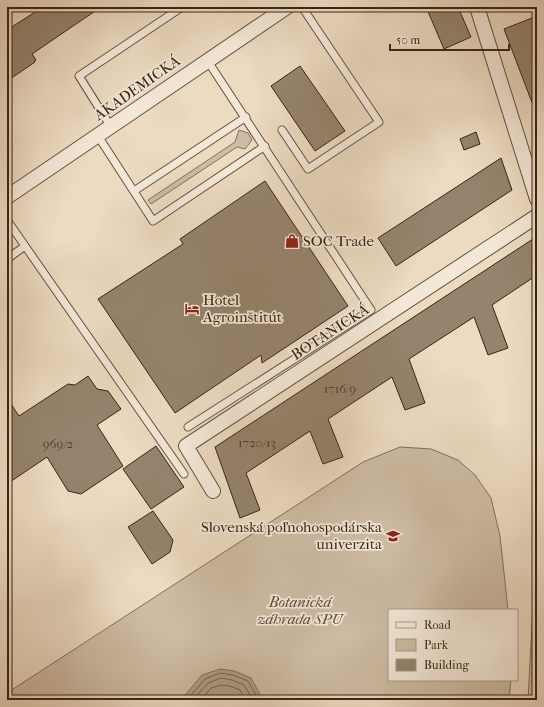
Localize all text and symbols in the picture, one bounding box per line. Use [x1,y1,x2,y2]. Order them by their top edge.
scale bar [390,26,509,52]
text: 50 m [396,33,420,47]
street label: AKADEMICKÁ [90,52,184,125]
place label: SOC Trade [303,232,375,250]
shop icon: SOC Trade [284,233,300,249]
place label: Hotel Agroinštitút [202,291,283,326]
street label: BOTANICKÁ [288,300,372,364]
hotel icon: Hotel Agroinštitút [184,301,200,317]
house number: 1716/9 [324,381,356,396]
house number: 1720/13 [238,435,276,450]
house number: 969/2 [43,436,74,451]
place label: Slovenská poľnohospodárska univerzita [201,518,383,553]
school or university icon: Slovenská poľnohospodárska univerzita [385,528,401,544]
park label: Botanická záhrada SPU [257,593,345,628]
legend [388,609,518,681]
text: Road [424,618,451,632]
text: Park [424,638,449,652]
text: Building [424,658,469,672]

